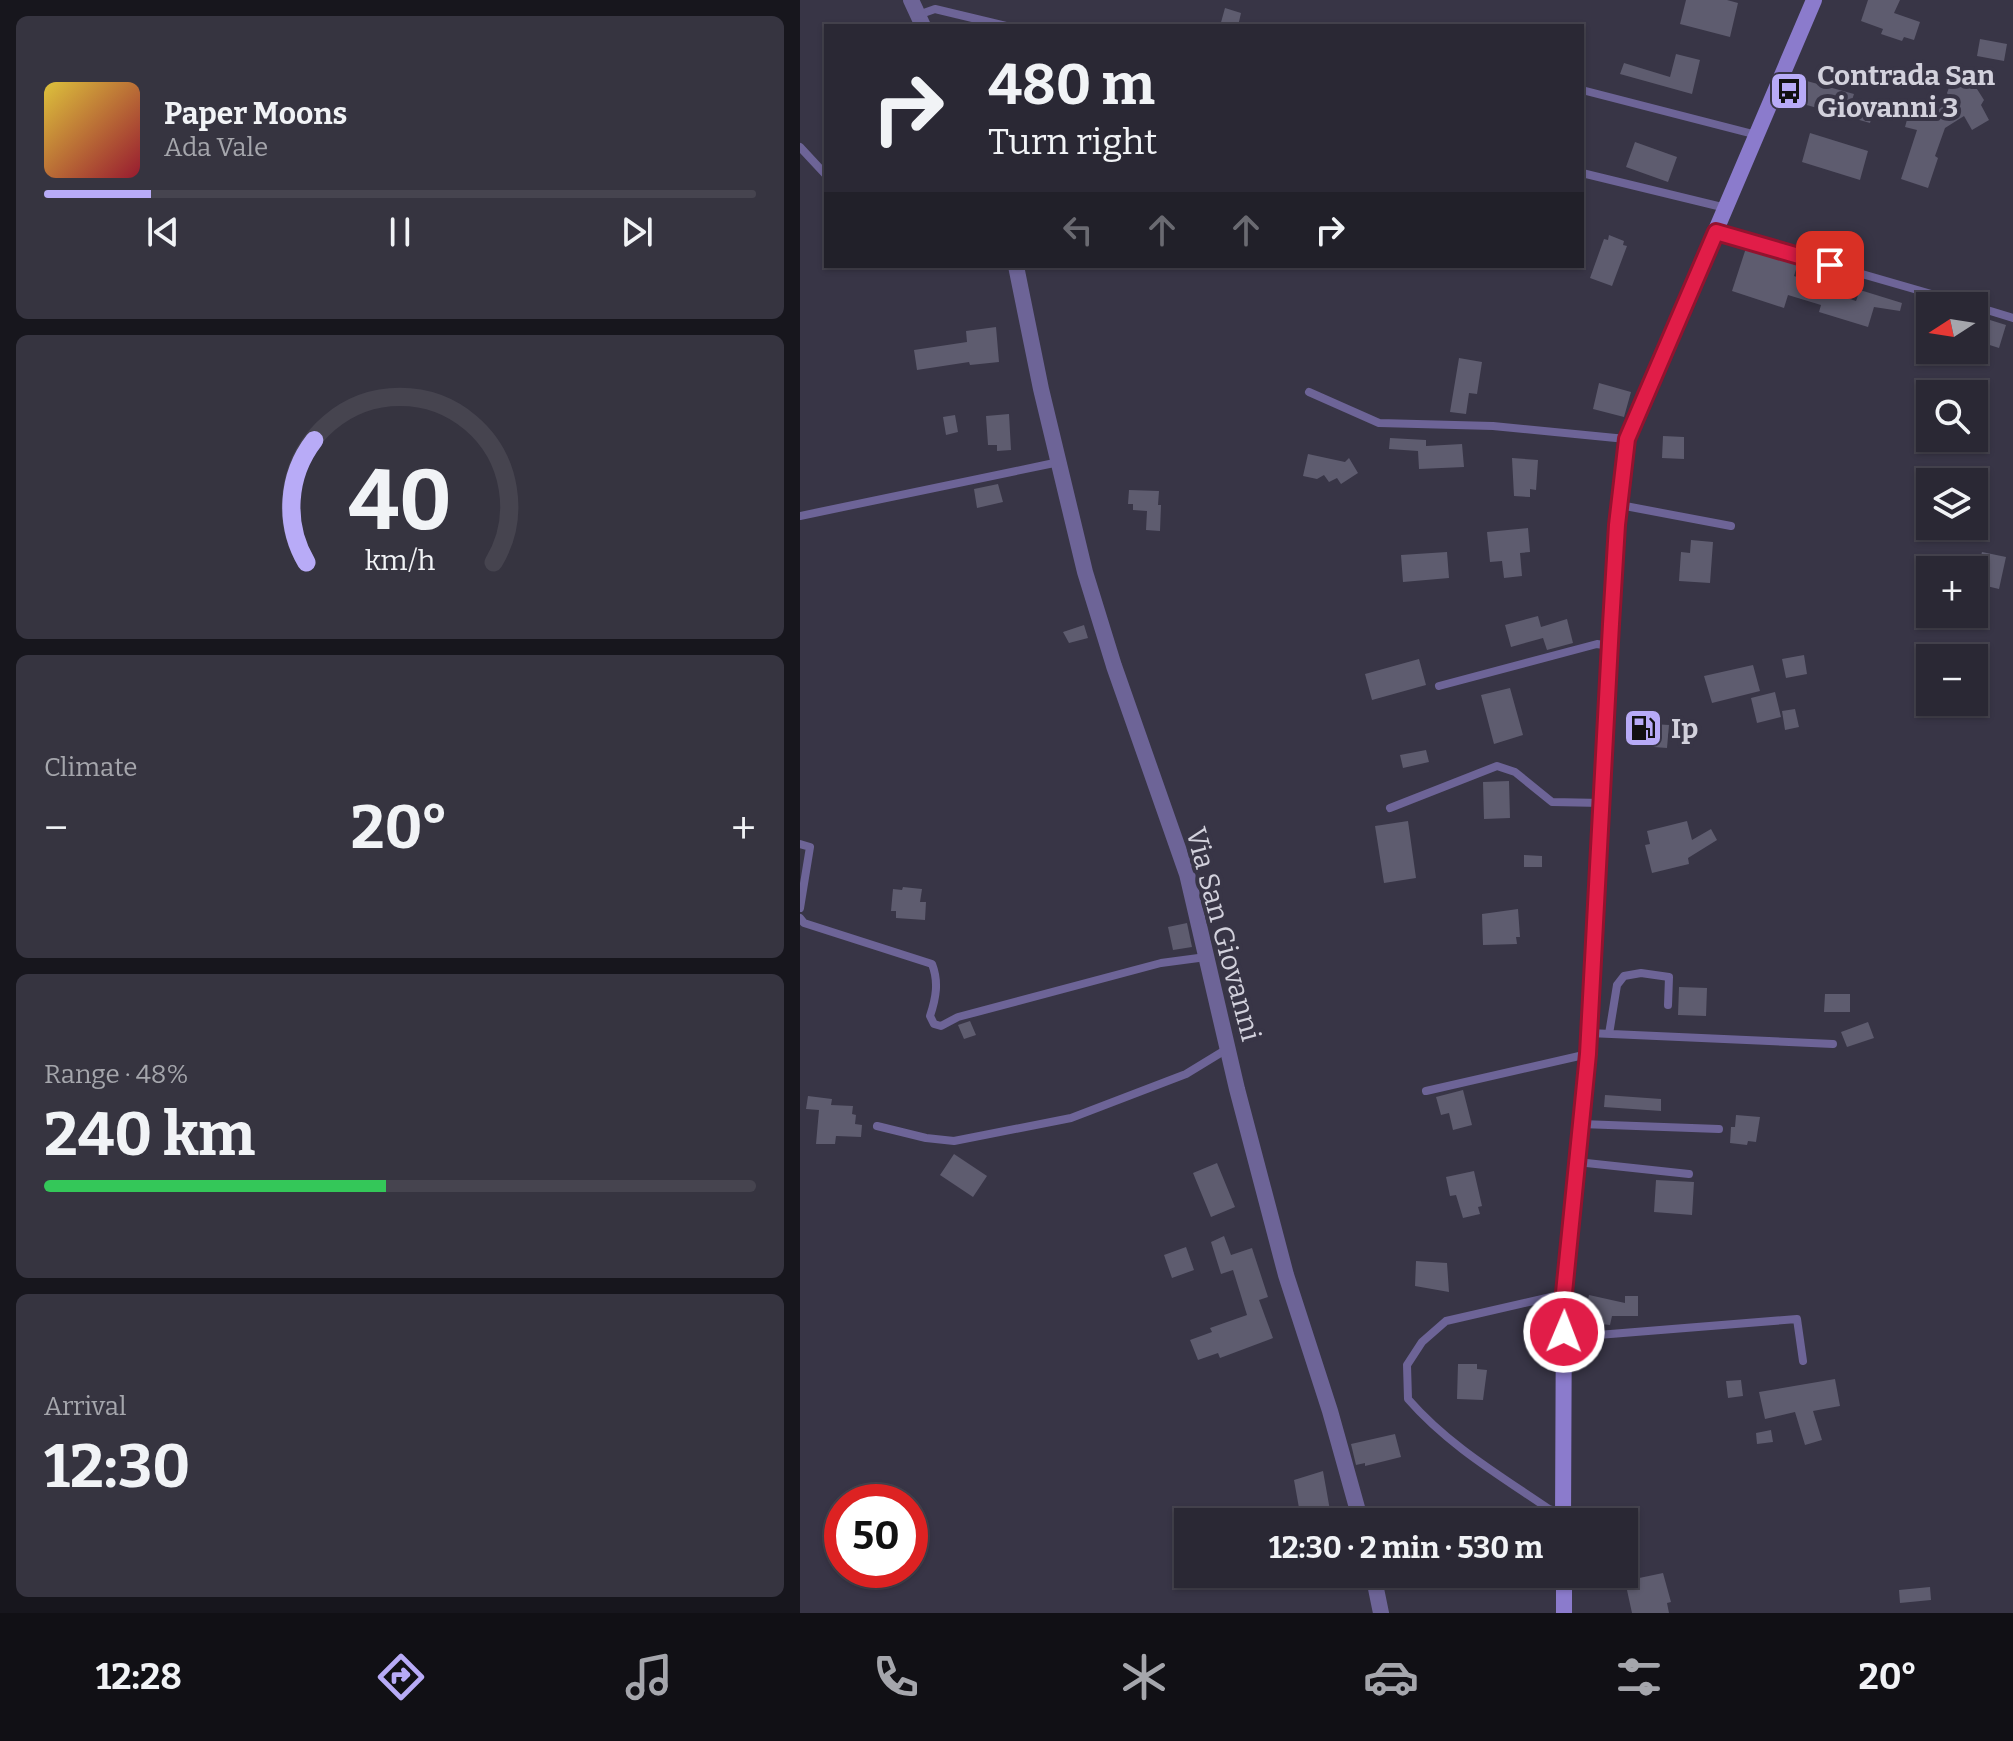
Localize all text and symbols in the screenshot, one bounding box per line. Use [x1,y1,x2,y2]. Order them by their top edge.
text: 480 m [988,52,1155,119]
icon: right [856,56,960,160]
place label: Contrada San Giovanni 3 [1817,59,1995,124]
bus stop icon: Contrada San Giovanni 3 [1768,70,1810,112]
text: Paper Moons [164,96,347,132]
text: Turn right [988,120,1157,164]
text: Ada Vale [164,132,268,163]
icon: left [1056,208,1100,252]
icon: ahead [1140,208,1184,252]
icon: ahead [1224,208,1268,252]
icon: right [1308,208,1352,252]
icon: previous [141,210,185,254]
icon: pause [378,210,422,254]
icon: next [615,210,659,254]
pin [1796,231,1864,299]
icon: arrive [1808,243,1852,287]
north arrow [1916,292,1988,364]
map controls [1916,292,1988,716]
button: search [1916,380,1988,452]
text: 40 [348,451,452,551]
button: layers [1916,468,1988,540]
text: km/h [365,543,436,578]
button: + [1916,556,1988,628]
button: − [1916,644,1988,716]
fuel station icon: Ip [1622,707,1664,749]
place label: Ip [1671,712,1698,745]
text: Climate [44,752,138,783]
text: 20° [351,792,448,864]
text: − [44,802,68,855]
text: + [731,802,756,855]
street label: Via San Giovanni [1179,824,1268,1045]
text: Range · 48% [44,1059,188,1090]
text: 240 km [44,1099,255,1171]
position arrow [1522,1290,1606,1374]
text: Arrival [44,1391,126,1422]
text: 12:30 [44,1431,190,1503]
speed limit sign: 50 [824,1484,928,1588]
text: 12:30 · 2 min · 530 m [1269,1530,1543,1566]
icon: directions [373,1649,429,1705]
icon: music [621,1649,677,1705]
icon: phone [868,1649,924,1705]
icon: climate [1116,1649,1172,1705]
icon: car [1363,1649,1419,1705]
icon: filters [1611,1649,1667,1705]
text: 12:28 [96,1655,182,1699]
text: 20° [1859,1655,1917,1699]

